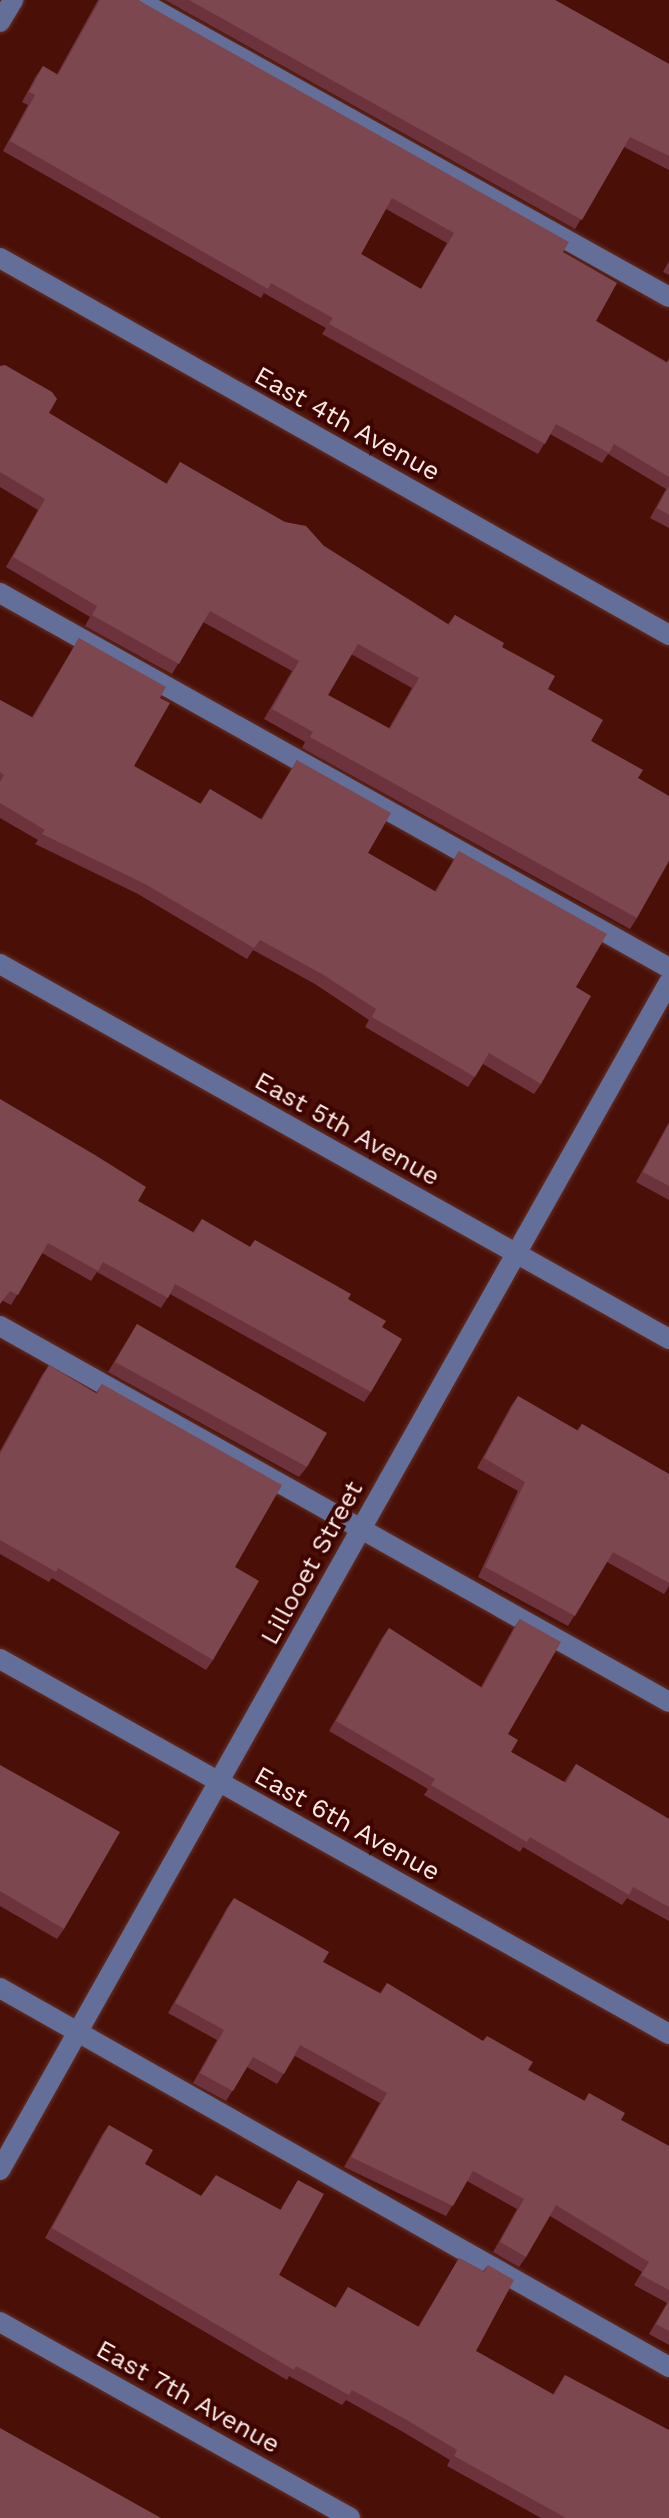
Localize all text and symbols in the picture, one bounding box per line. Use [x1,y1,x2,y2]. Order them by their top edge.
street label: East 4th Avenue [248,360,446,488]
street label: East 5th Avenue [249,1065,445,1193]
street label: Lillooet Street [254,1476,370,1650]
street label: East 6th Avenue [248,1760,446,1888]
street label: East 7th Avenue [90,2333,286,2461]

